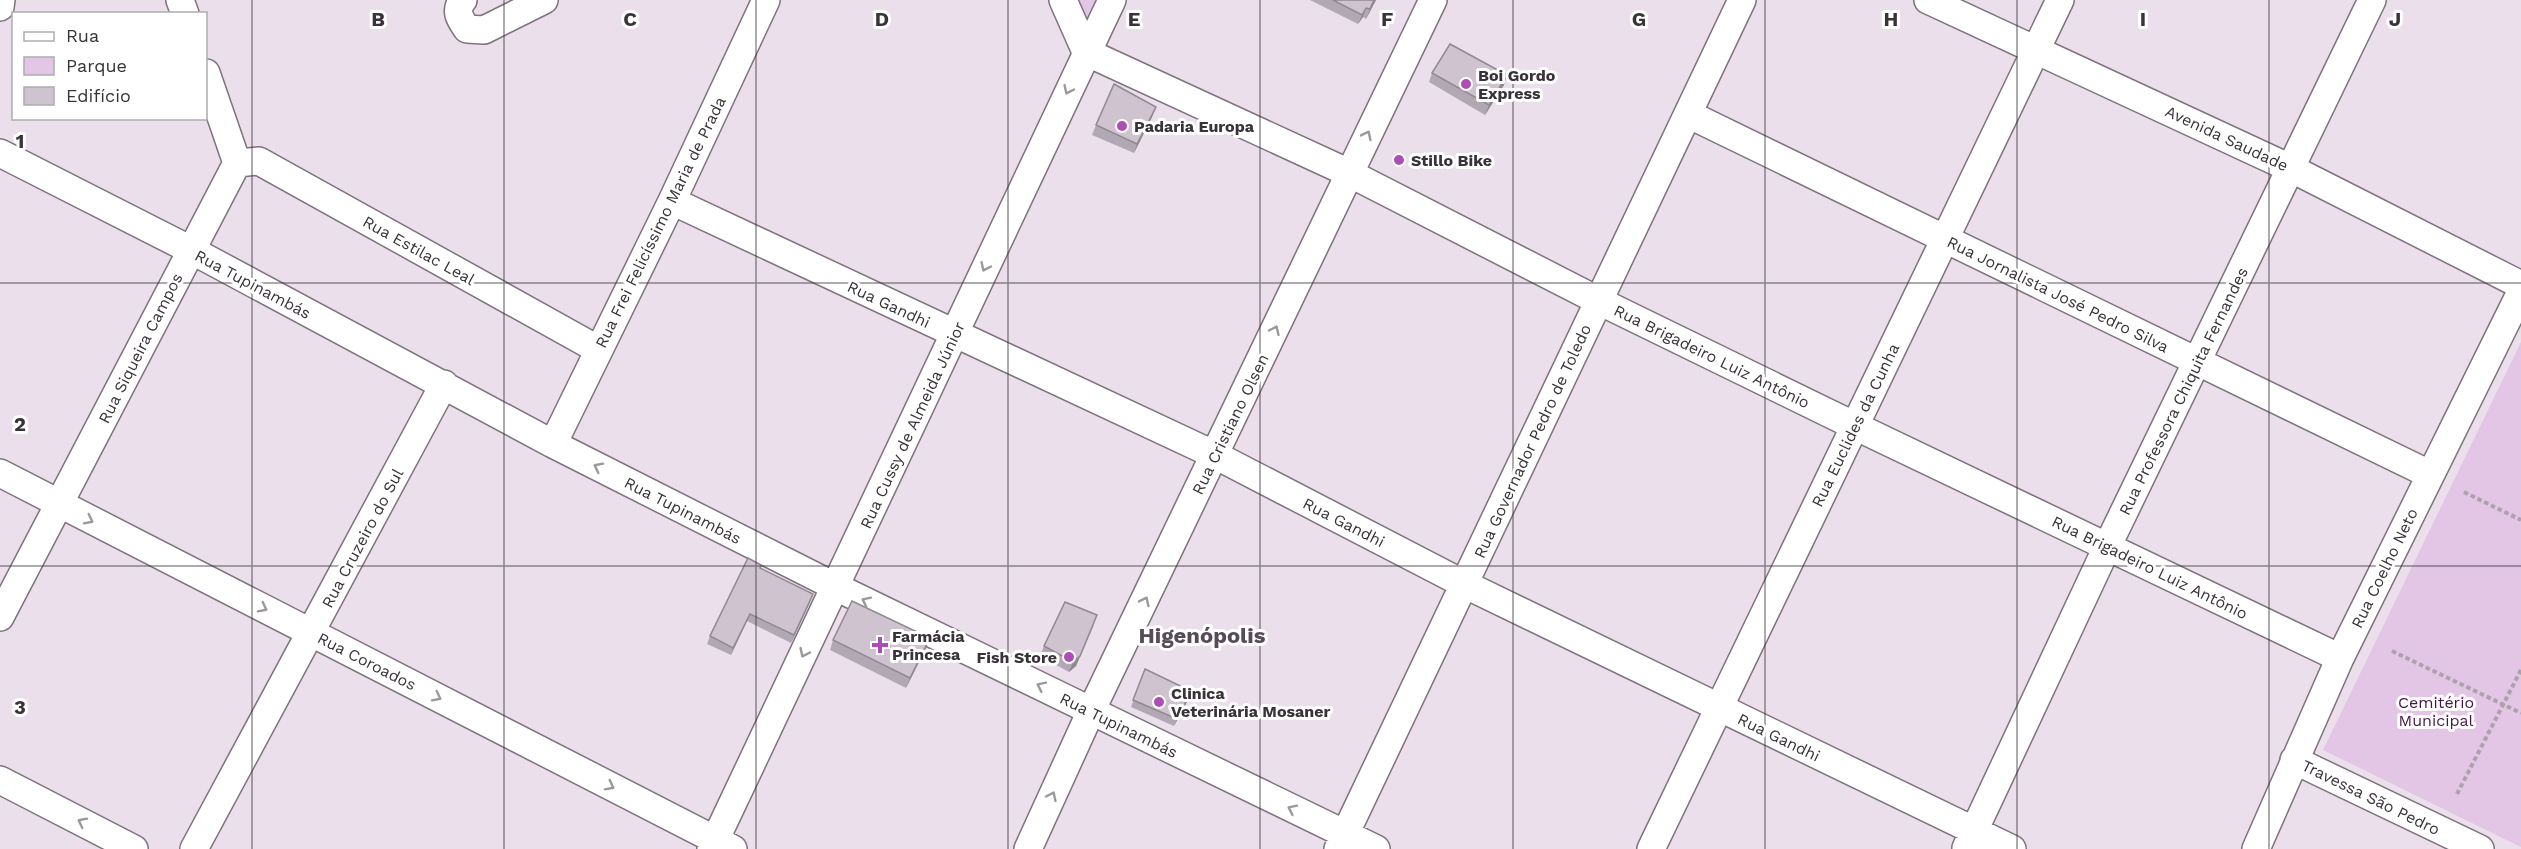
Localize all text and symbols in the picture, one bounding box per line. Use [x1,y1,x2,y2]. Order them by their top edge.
text: B [371,7,385,31]
text: C [623,7,637,31]
text: D [875,7,889,31]
text: E [1128,7,1140,31]
text: F [1381,7,1393,31]
text: G [1632,7,1646,31]
text: H [1884,7,1898,31]
text: I [2140,7,2146,31]
text: J [2389,7,2401,31]
legend [12,12,207,120]
text: Rua [66,25,99,46]
text: Parque [66,55,127,76]
place label: Boi Gordo Express [1478,66,1556,103]
marker: Boi Gordo Express [1459,77,1473,91]
one-way arrow [1063,84,1075,95]
text: Edifício [66,85,131,106]
street label: Rua Frei Felicíssimo Maria de Prada [591,93,730,351]
street label: Avenida Saudade [2162,102,2291,175]
place label: Padaria Europa [1134,117,1255,136]
marker: Padaria Europa [1115,119,1129,133]
text: 1 [16,129,24,153]
one-way arrow [1360,131,1372,142]
place label: Stillo Bike [1411,151,1492,170]
marker: Stillo Bike [1392,153,1406,167]
street label: Rua Estilac Leal [360,212,478,289]
street label: Rua Jornalista José Pedro Silva [1944,232,2172,357]
street label: Rua Tupinambás [192,246,314,323]
one-way arrow [981,261,993,272]
street label: Rua Professora Chiquita Fernandes [2115,264,2252,518]
street label: Rua Siqueira Campos [94,270,187,427]
street label: Rua Gandhi [844,277,933,332]
street label: Rua Brigadeiro Luiz Antônio [1611,301,1813,412]
street label: Rua Cussy de Almeida Júnior [856,318,969,532]
street label: Rua Governador Pedro de Toledo [1470,321,1595,561]
one-way arrow [1267,326,1279,337]
street label: Rua Euclides da Cunha [1808,340,1903,510]
street label: Rua Cristiano Olsen [1188,351,1273,498]
text: 2 [14,412,26,436]
one-way arrow [593,463,604,474]
street label: Rua Cruzeiro do Sul [318,465,407,611]
street label: Rua Tupinambás [621,473,744,548]
street label: Rua Gandhi [1300,494,1388,551]
street label: Rua Coelho Neto [2347,505,2422,631]
street label: Rua Brigadeiro Luiz Antônio [2049,512,2251,623]
one-way arrow [83,513,93,524]
one-way arrow [1137,596,1149,607]
one-way arrow [861,597,872,609]
one-way arrow [257,601,267,612]
district label: Higenópolis [1139,623,1266,648]
place label: Farmácia Princesa [892,627,965,664]
street label: Rua Coroados [314,628,419,694]
marker: Farmácia Princesa [873,638,887,652]
one-way arrow [800,646,812,657]
place label: Fish Store [977,648,1057,667]
marker: Fish Store [1062,650,1076,664]
one-way arrow [1037,682,1048,694]
place label: Clinica Veterinária Mosaner [1171,684,1330,721]
street label: Rua Tupinambás [1057,689,1181,762]
one-way arrow [430,690,441,701]
park label: Cemitério Municipal [2398,693,2474,730]
text: 3 [14,695,26,719]
marker: Clinica Veterinária Mosaner [1152,695,1166,709]
street label: Rua Gandhi [1735,709,1823,766]
street label: Travessa São Pedro [2299,756,2443,839]
one-way arrow [604,779,614,790]
one-way arrow [1045,791,1057,802]
one-way arrow [1288,804,1299,816]
one-way arrow [77,818,88,830]

